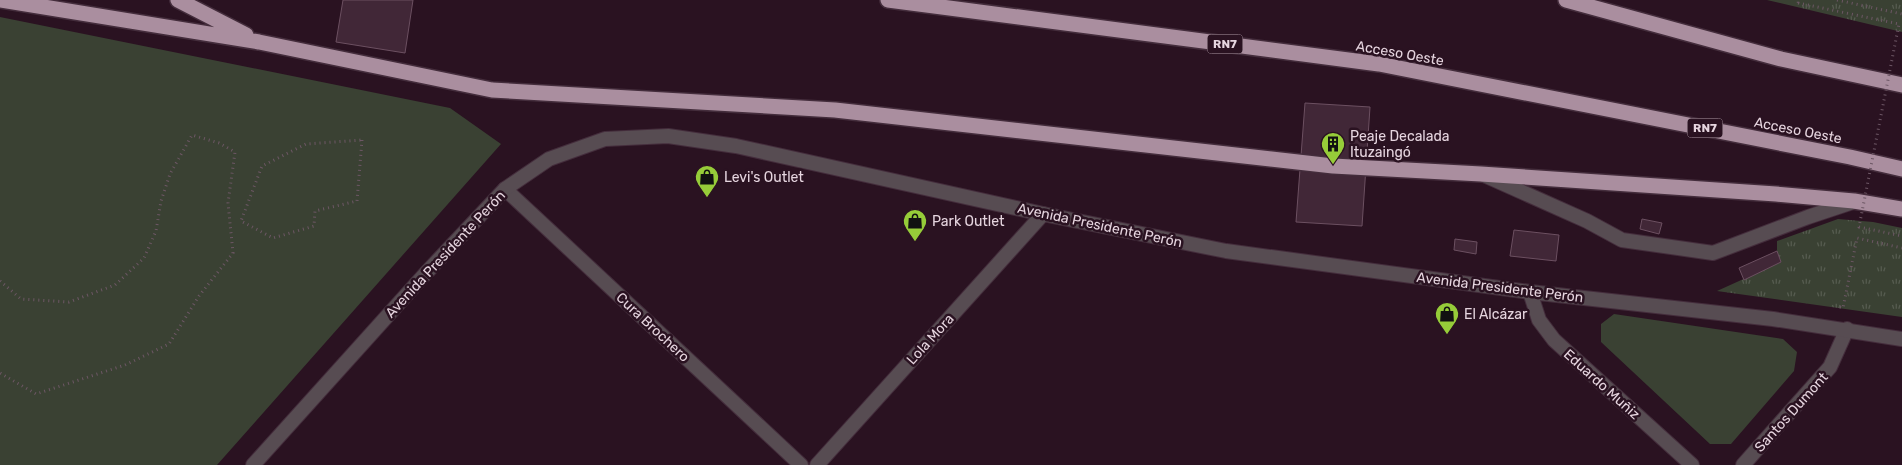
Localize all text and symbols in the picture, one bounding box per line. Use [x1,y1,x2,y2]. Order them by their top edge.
road number: RN7 [1208,34,1242,54]
street label: Acceso Oeste [1355,37,1445,70]
street label: Acceso Oeste [1753,114,1843,147]
road number: RN7 [1688,119,1722,138]
place label: Peaje Decalada Ituzaingó [1350,128,1450,161]
building icon: Peaje Decalada Ituzaingó [1320,131,1346,165]
shop icon: Levi's Outlet [694,164,720,198]
place label: Levi's Outlet [724,169,804,186]
street label: Avenida Presidente Perón [382,187,509,322]
street label: Avenida Presidente Perón [1016,200,1184,251]
shop icon: Park Outlet [902,208,928,242]
place label: Park Outlet [932,213,1005,230]
street label: Avenida Presidente Perón [1416,269,1584,306]
street label: Cura Brochero [612,289,693,366]
shop icon: El Alcázar [1434,301,1460,335]
place label: El Alcázar [1464,306,1528,323]
street label: Lola Mora [903,310,958,368]
street label: Eduardo Muñiz [1560,346,1643,423]
street label: Santos Dumont [1751,369,1832,456]

